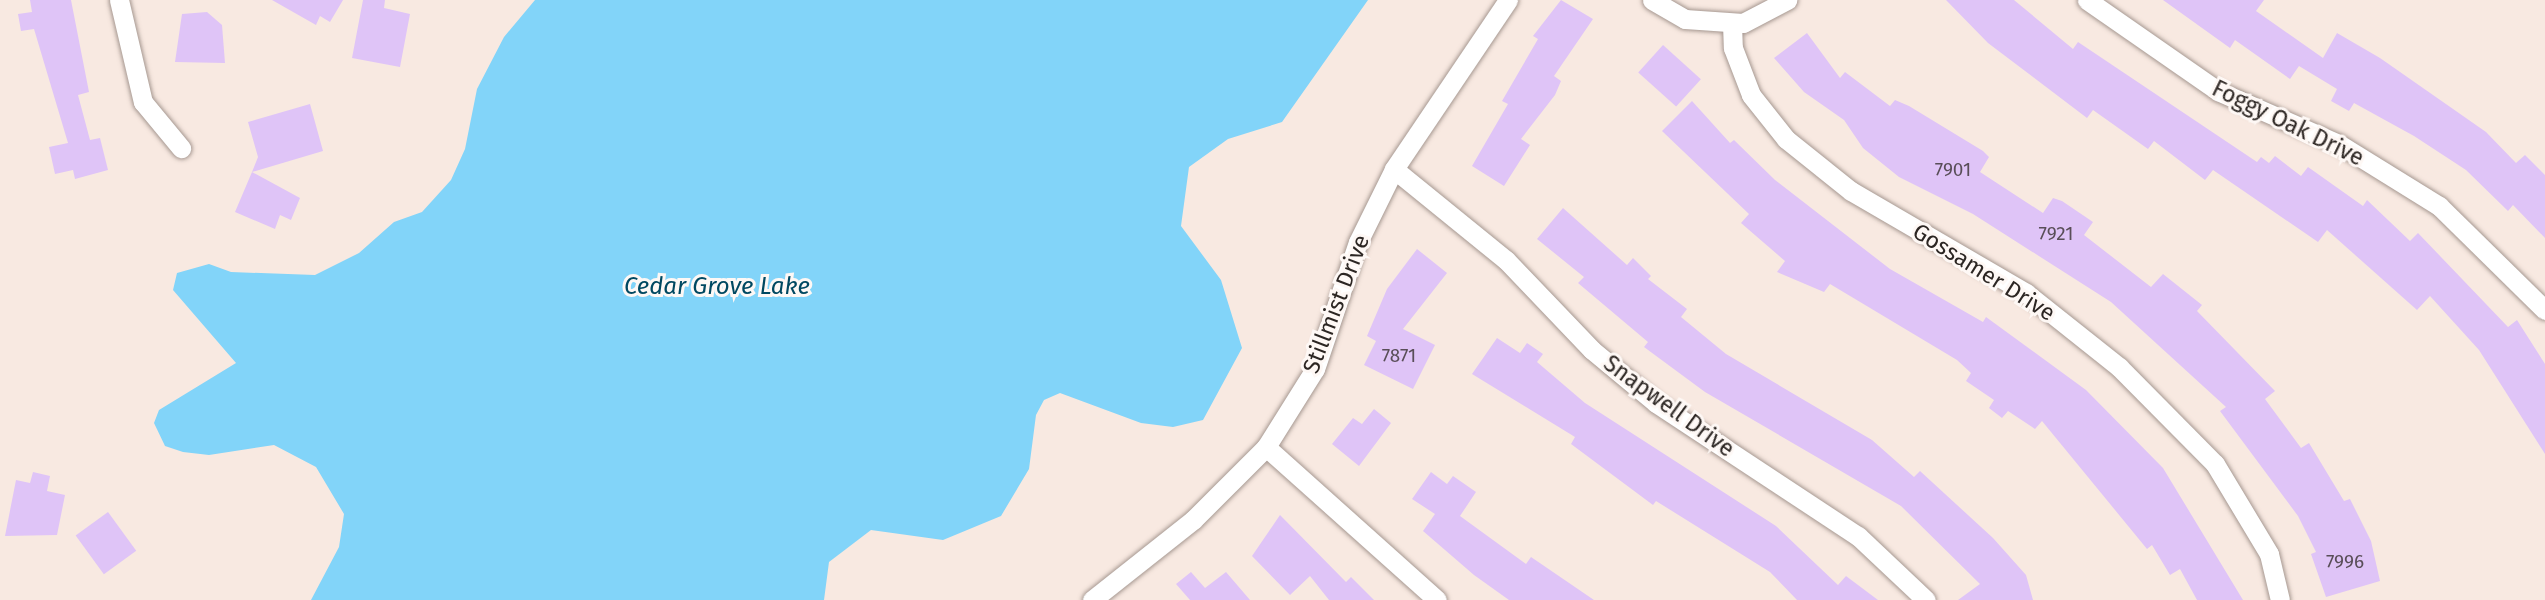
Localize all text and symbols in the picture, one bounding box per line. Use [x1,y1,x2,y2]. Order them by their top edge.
street label: Foggy Oak Drive [2208,74,2368,172]
house number: 7901 [1935,159,1971,181]
street label: Gossamer Drive [1908,217,2060,327]
house number: 7921 [2039,223,2073,245]
street label: Stillmist Drive [1297,231,1375,377]
water label: Cedar Grove Lake [624,273,810,301]
house number: 7871 [1382,345,1416,367]
street label: Snapwell Drive [1598,349,1740,463]
house number: 7996 [2326,551,2364,573]

